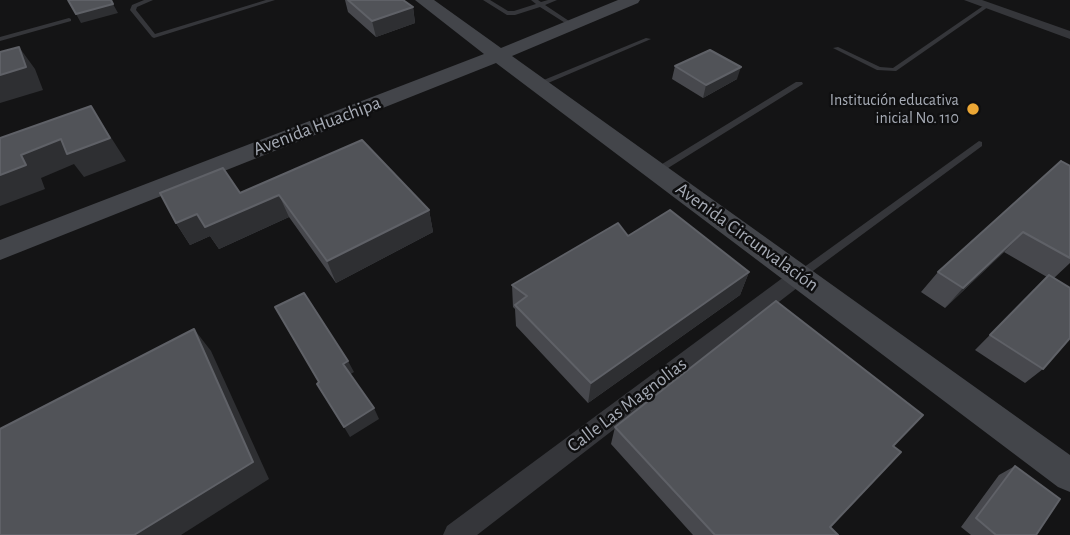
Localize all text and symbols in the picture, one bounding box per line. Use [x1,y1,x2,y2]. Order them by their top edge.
place label: Institución educativa inicial No. 110 [830,90,959,128]
street label: Avenida Huachipa [250,91,384,161]
marker: Institución educativa inicial No. 110 [965,101,981,117]
street label: Avenida Circunvalación [671,178,823,296]
street label: Calle Las Magnolias [563,353,691,457]

